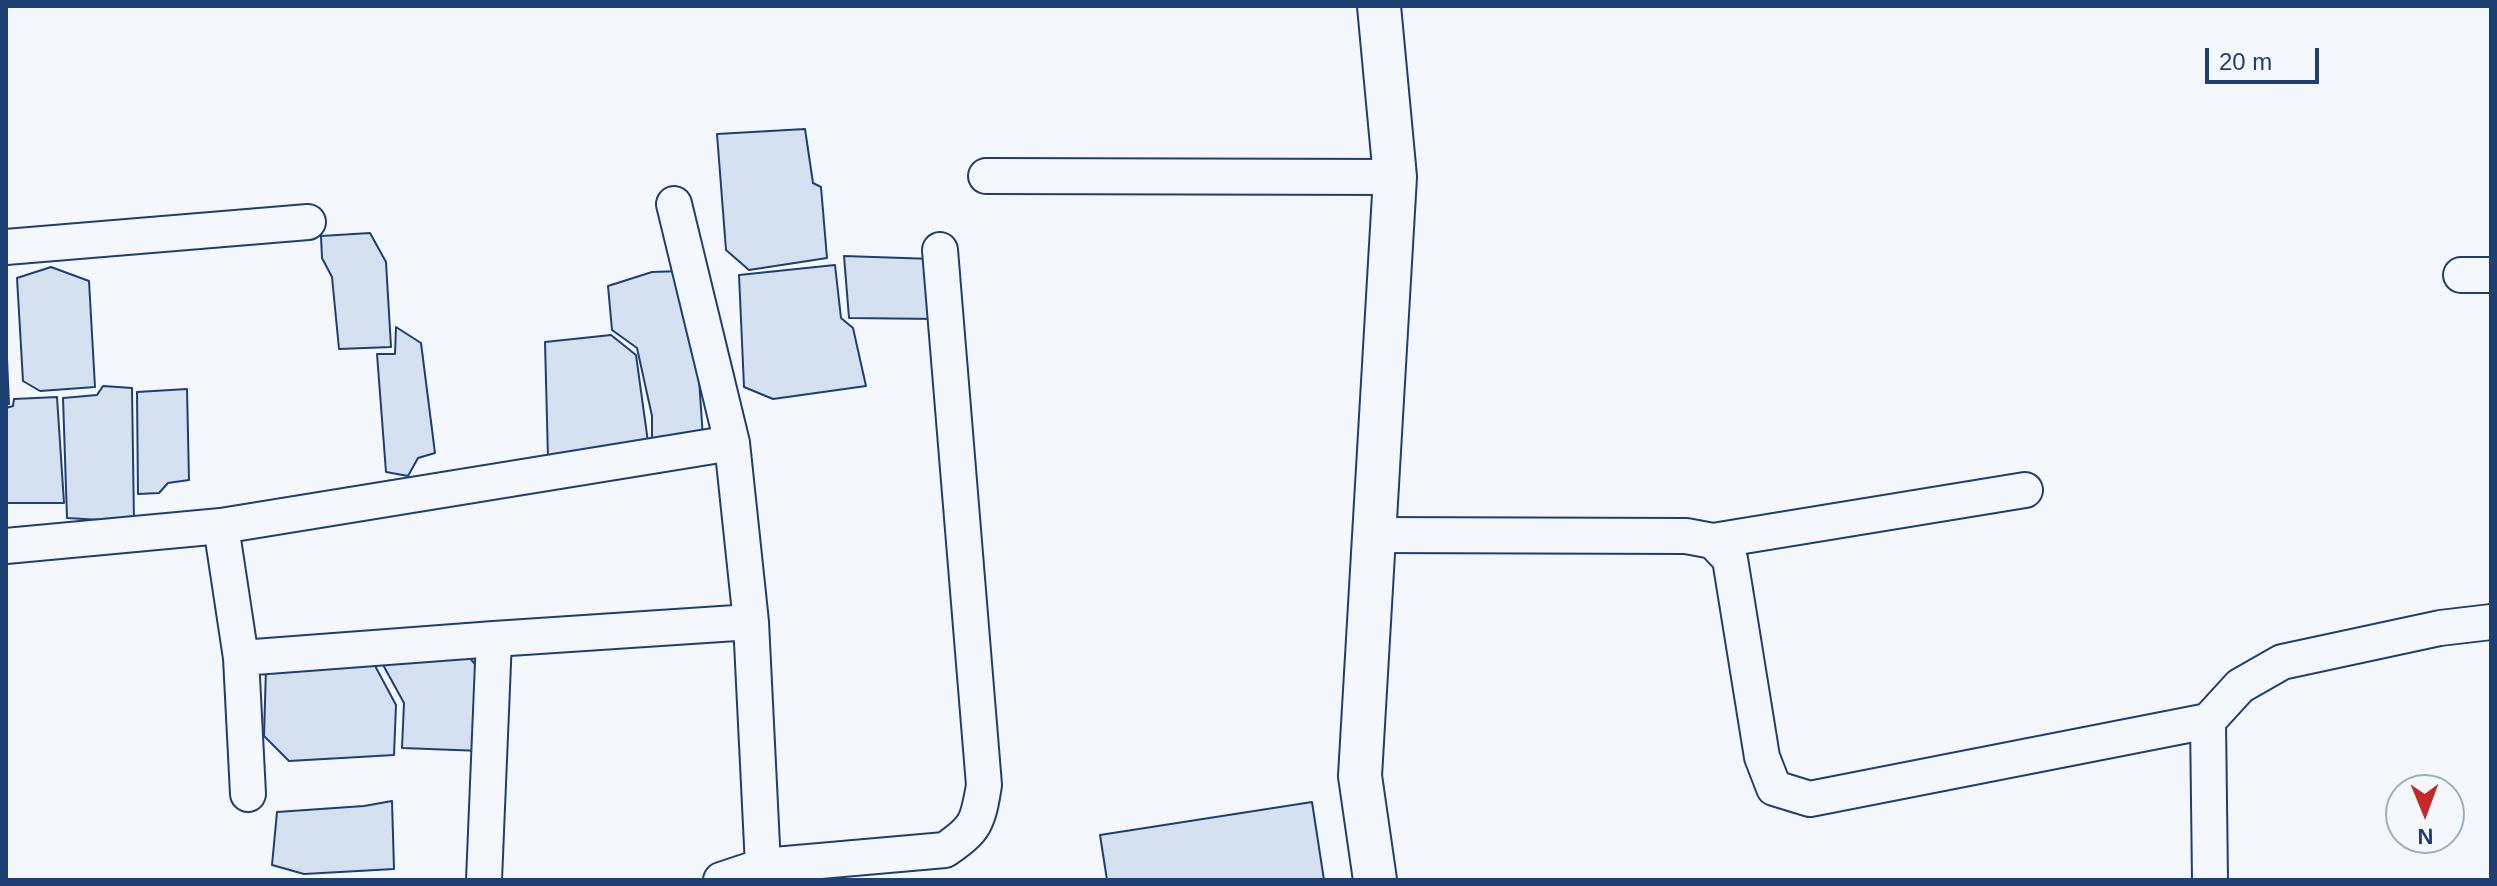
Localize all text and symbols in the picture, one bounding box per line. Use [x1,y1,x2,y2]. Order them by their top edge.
scale bar [2209,32,2323,82]
text: 20 m [2219,48,2272,75]
north arrow [2385,774,2465,854]
text: N [2417,824,2434,849]

